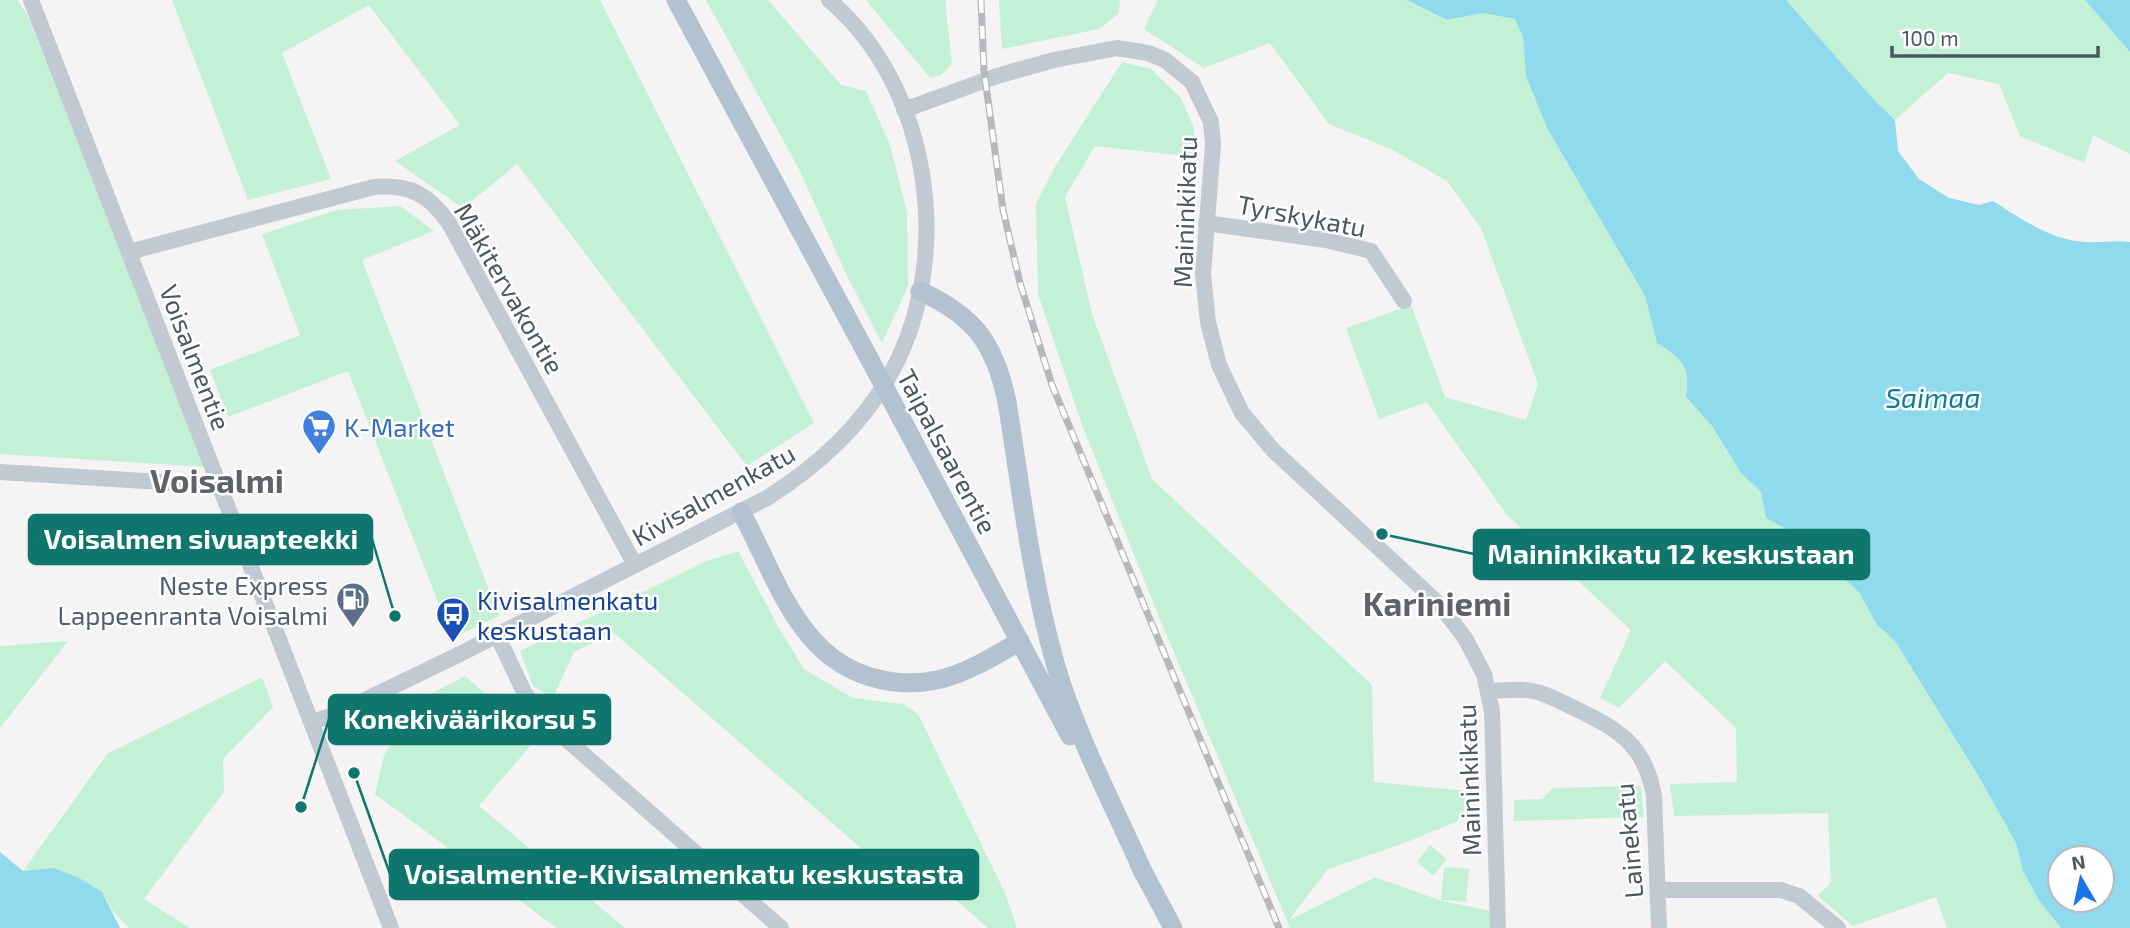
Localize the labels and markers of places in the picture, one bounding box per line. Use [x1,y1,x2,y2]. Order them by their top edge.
supermarket icon: K-Market [300,407,338,456]
place label: K-Market [344,411,455,442]
callout: Voisalmen sivuapteekki [29,515,372,564]
callout: Maininkikatu 12 keskustaan [1474,530,1869,579]
place label: Neste Express Lappeenranta Voisalmi [58,569,328,630]
fuel station icon: Neste Express Lappeenranta Voisalmi [334,580,372,629]
place label: Kivisalmenkatu keskustaan [477,584,658,645]
bus stop icon: Kivisalmenkatu keskustaan [434,595,472,644]
callout: Konekiväärikorsu 5 [329,695,610,744]
callout: Voisalmentie-Kivisalmenkatu keskustasta [390,850,978,899]

